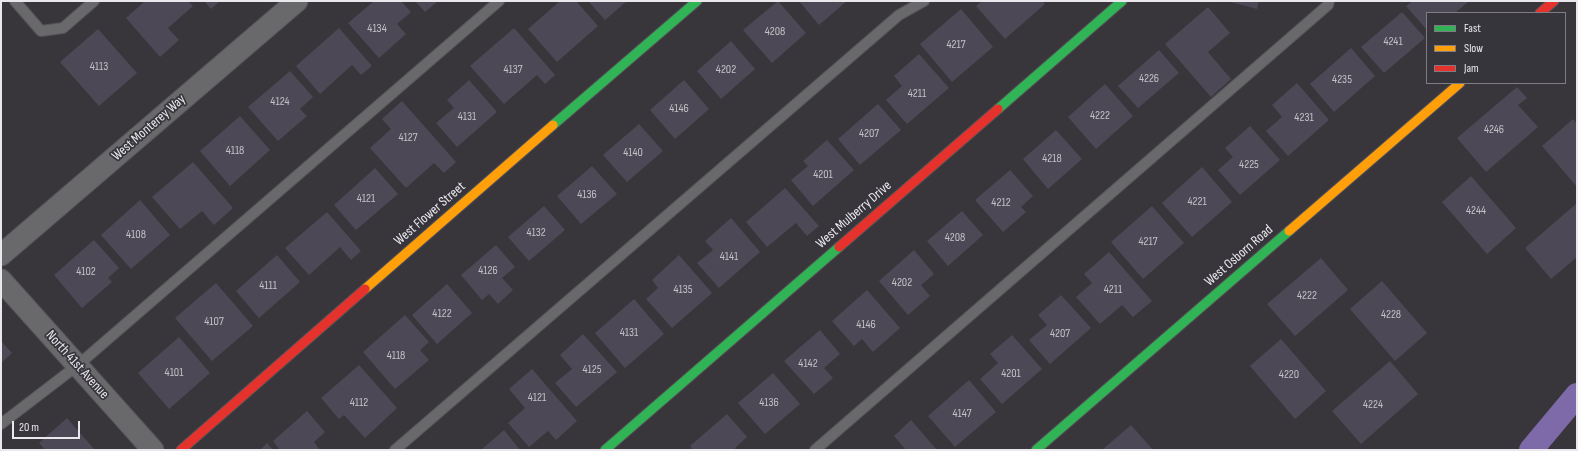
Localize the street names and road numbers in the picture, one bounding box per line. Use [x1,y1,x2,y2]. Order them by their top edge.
street label: West Monterey Way [109,91,189,165]
street label: West Flower Street [391,178,469,250]
street label: West Mulberry Drive [813,178,895,252]
street label: West Osborn Road [1201,222,1277,290]
street label: North 41st Avenue [42,327,112,403]

